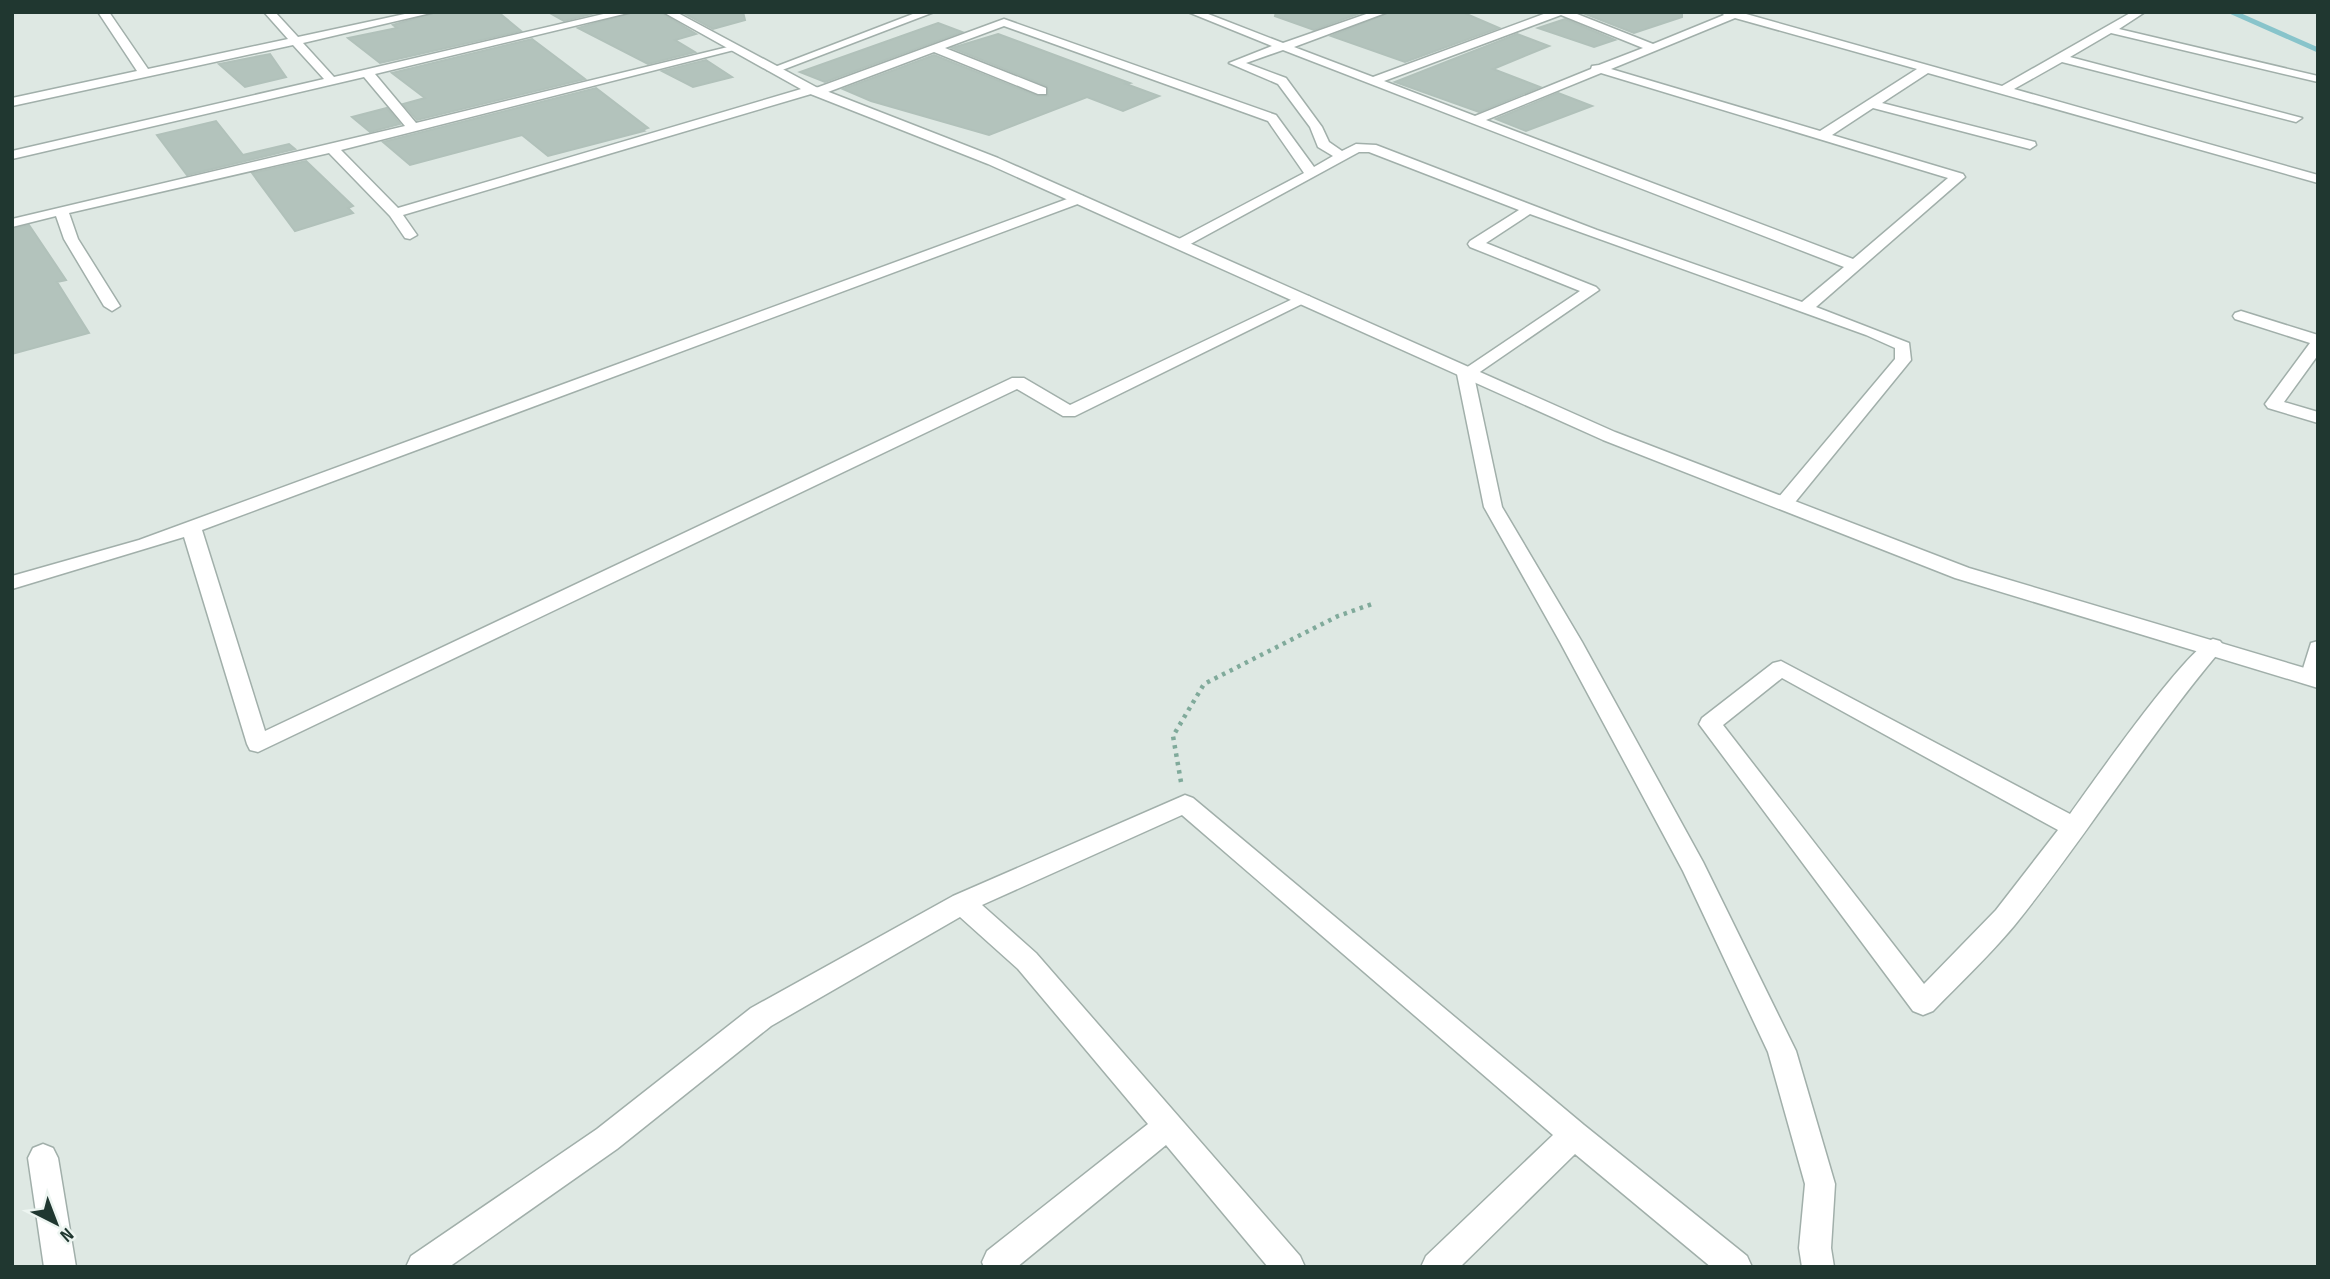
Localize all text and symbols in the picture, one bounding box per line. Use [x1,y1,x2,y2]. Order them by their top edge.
north arrow [21,1188,91,1258]
text: N [55,1223,78,1246]

